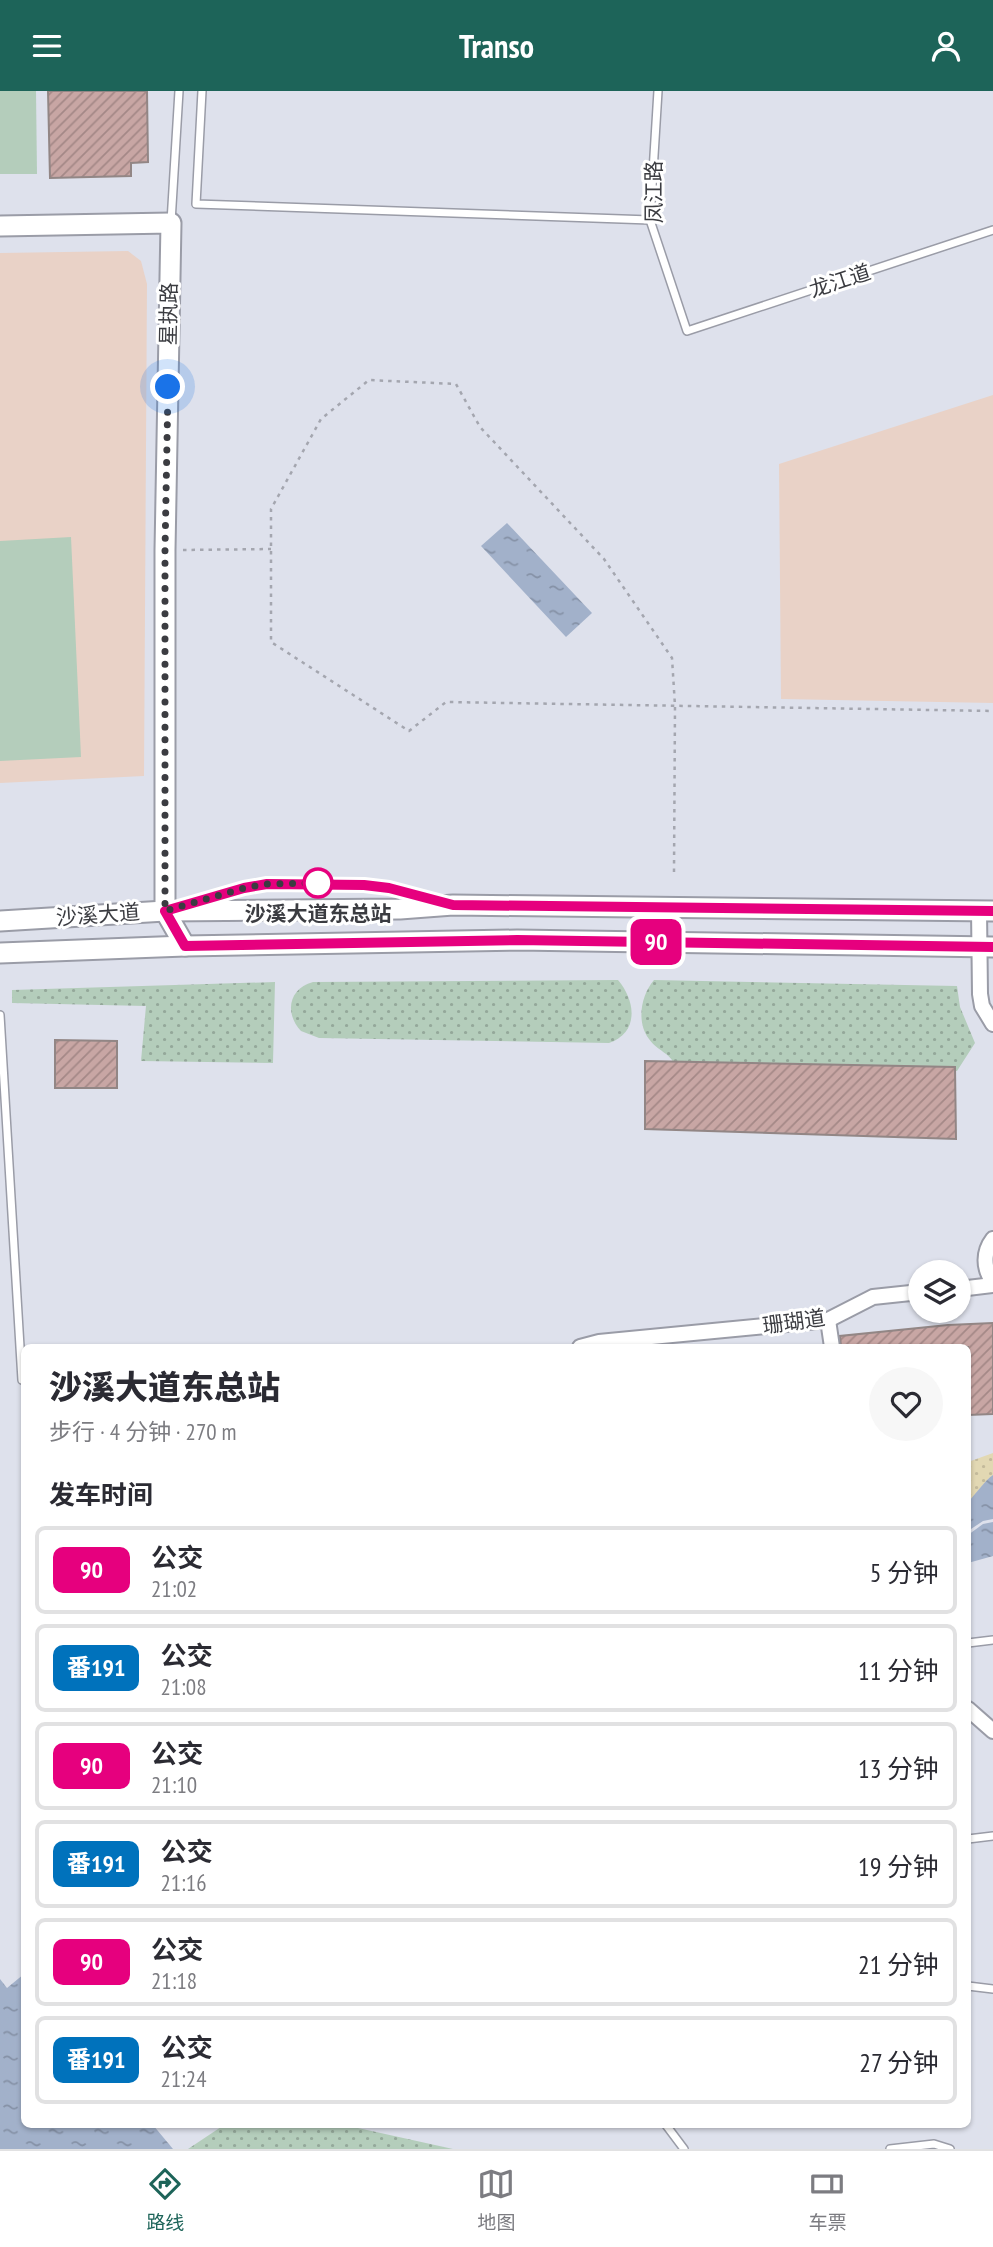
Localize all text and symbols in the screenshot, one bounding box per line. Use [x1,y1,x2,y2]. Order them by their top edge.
text: Transo [459,25,534,67]
icon: menu [28,27,66,65]
icon: person [927,27,965,65]
street label: 凤江路 [640,161,667,224]
street label: 龙江道 [806,258,874,303]
street label: 星执路 [154,282,183,346]
your location [150,369,185,404]
marker: 沙溪大道东总站 [303,868,333,898]
street label: 沙溪大道 [55,898,141,931]
place label: 沙溪大道东总站 [245,900,392,927]
line badge: 90 [624,919,688,965]
text: 90 [645,926,667,957]
map controls [908,1260,971,1323]
button: layers [908,1260,971,1323]
street label: 珊瑚道 [761,1304,827,1339]
text: 沙溪大道东总站 [49,1365,280,1408]
button: heart [869,1367,943,1441]
text: 步行 · 4 分钟 · 270 m [49,1417,236,1446]
text: 发车时间 [49,1478,153,1511]
text: 公交 [151,1541,203,1574]
text: 90 [80,1554,103,1585]
text: 5 分钟 [870,1556,939,1589]
text: 21:02 [151,1574,197,1603]
text: 公交 [160,1639,212,1672]
text: 番191 [67,1652,125,1683]
text: 11 分钟 [858,1654,939,1687]
text: 21:08 [160,1672,207,1701]
text: 公交 [151,1737,203,1770]
text: 90 [80,1750,103,1781]
text: 13 分钟 [858,1752,939,1785]
text: 21:10 [151,1770,197,1799]
text: 公交 [160,1835,212,1868]
text: 番191 [67,1848,125,1879]
text: 19 分钟 [858,1850,939,1883]
text: 21:16 [160,1868,207,1897]
text: 公交 [151,1933,203,1966]
text: 90 [80,1946,103,1977]
text: 21 分钟 [858,1948,939,1981]
text: 21:18 [151,1966,197,1995]
text: 公交 [160,2031,212,2064]
text: 番191 [67,2044,125,2075]
text: 27 分钟 [859,2046,939,2079]
text: 21:24 [160,2064,207,2093]
tab: 路线 [146,2165,185,2234]
tab: 地图 [477,2165,516,2234]
tab: 车票 [808,2165,847,2234]

